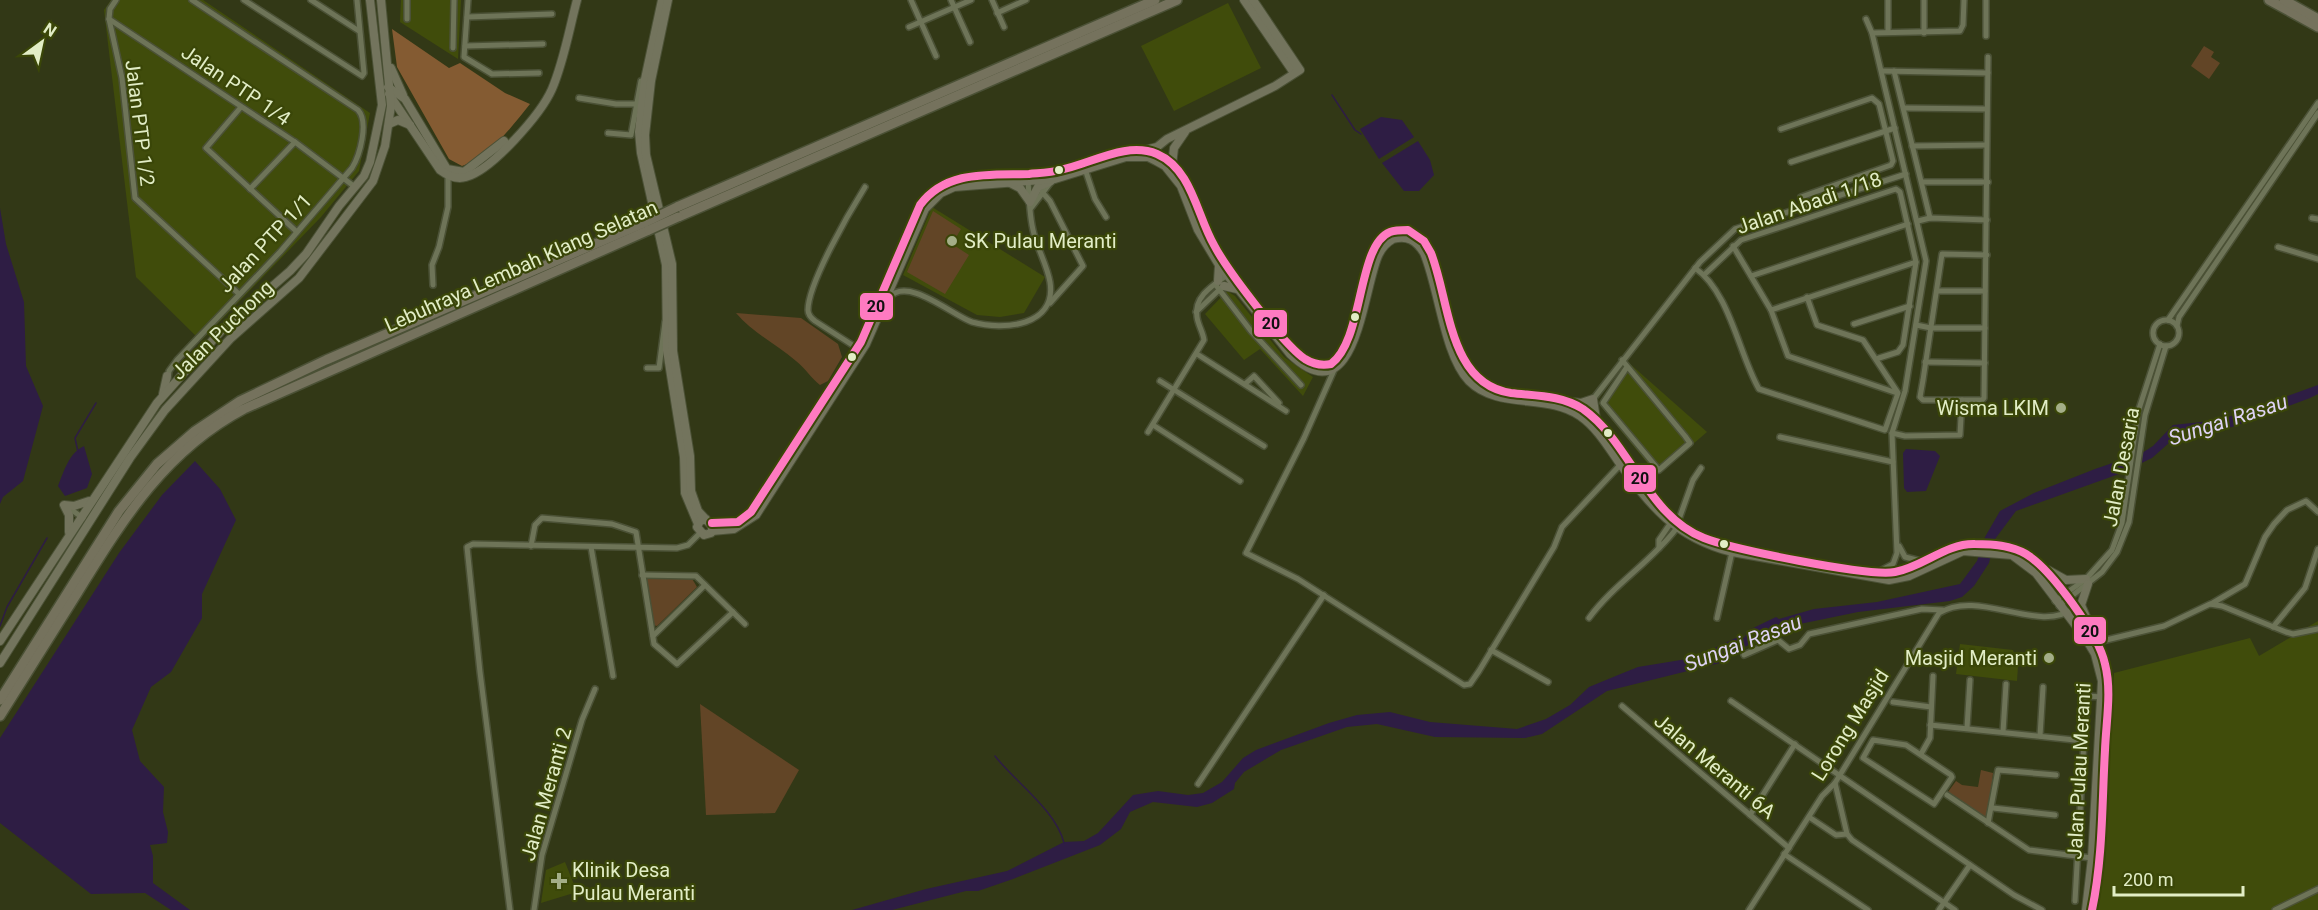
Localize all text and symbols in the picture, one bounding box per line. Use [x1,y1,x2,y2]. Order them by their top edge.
north arrow [12,12,72,72]
text: N [40,19,60,41]
street label: Jalan PTP 1/4 [177,40,295,130]
street label: Jalan PTP 1/2 [120,59,160,187]
unlabelled marker [1053,164,1065,176]
street label: Jalan Abadi 1/18 [1733,167,1885,239]
street label: Jalan PTP 1/1 [213,189,317,297]
street label: Lebuhraya Lembah Klang Selatan [381,195,661,337]
place label: SK Pulau Meranti [964,229,1117,253]
marker: SK Pulau Meranti [945,234,959,248]
street label: Jalan Puchong [166,275,278,385]
line badge: 20 [859,292,894,321]
text: 20 [867,297,885,316]
line badge: 20 [1253,309,1288,338]
unlabelled marker [1349,311,1361,323]
text: 20 [1262,314,1280,333]
unlabelled marker [846,351,858,363]
water label: Sungai Rasau [2165,389,2291,451]
place label: Wisma LKIM [1936,396,2049,420]
marker: Wisma LKIM [2054,401,2068,415]
street label: Jalan Desaria [2098,405,2144,529]
unlabelled marker [1602,427,1614,439]
line badge: 20 [1623,464,1657,493]
text: 20 [1631,469,1649,488]
unlabelled marker [1718,538,1730,550]
water label: Sungai Rasau [1681,610,1805,676]
line badge: 20 [2073,616,2107,645]
text: 20 [2081,622,2099,641]
place label: Masjid Meranti [1905,646,2037,670]
marker: Masjid Meranti [2042,651,2056,665]
street label: Lorong Masjid [1806,665,1894,785]
street label: Jalan Pulau Meranti [2062,682,2096,860]
street label: Jalan Meranti 6A [1650,708,1780,824]
street label: Jalan Meranti 2 [515,725,577,863]
place label: Klinik Desa Pulau Meranti [572,858,695,905]
scale bar [2114,859,2243,897]
text: 200 m [2123,869,2174,890]
marker: Klinik Desa Pulau Meranti [550,872,568,890]

